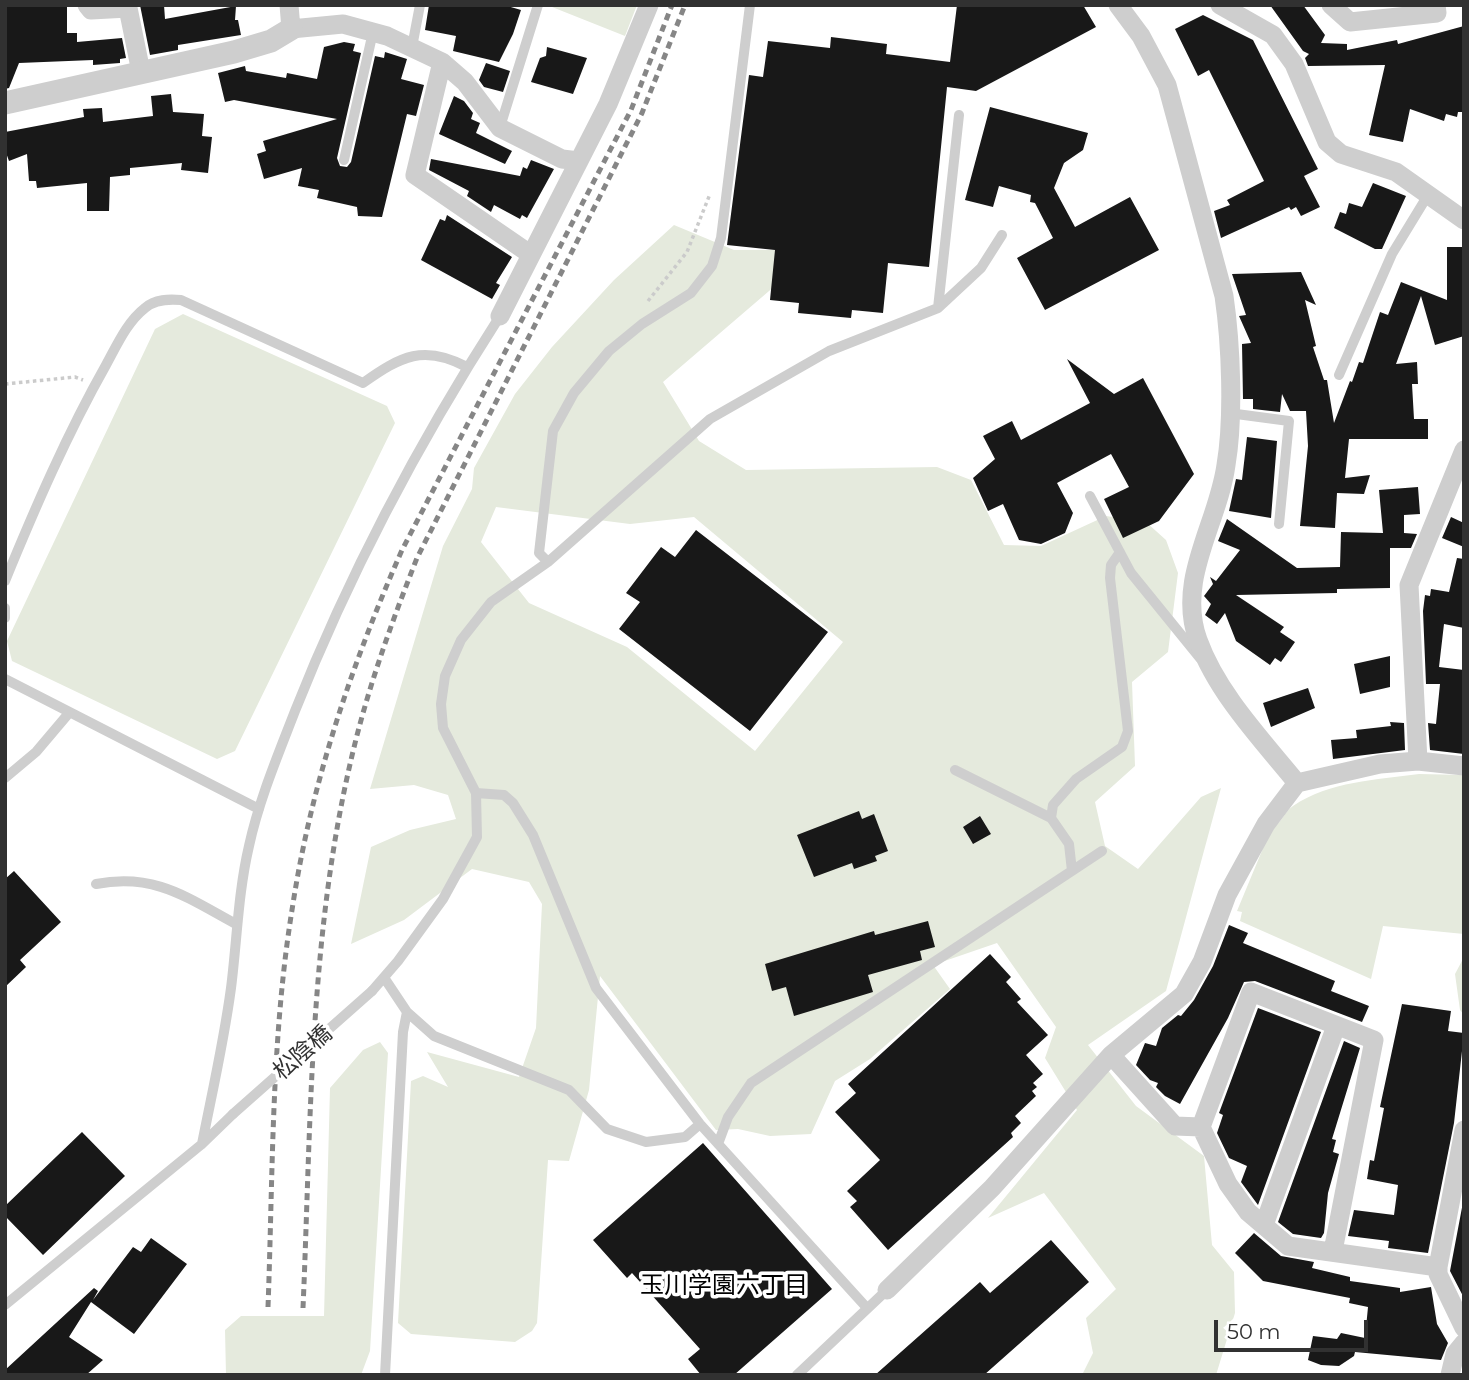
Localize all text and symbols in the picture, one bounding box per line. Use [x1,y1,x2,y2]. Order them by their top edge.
street label: 松陰橋 [268,1020,338,1086]
district label: 玉川学園六丁目 [640,1272,808,1300]
scale bar [1217,1306,1371,1350]
text: 50 m [1227,1319,1281,1344]

